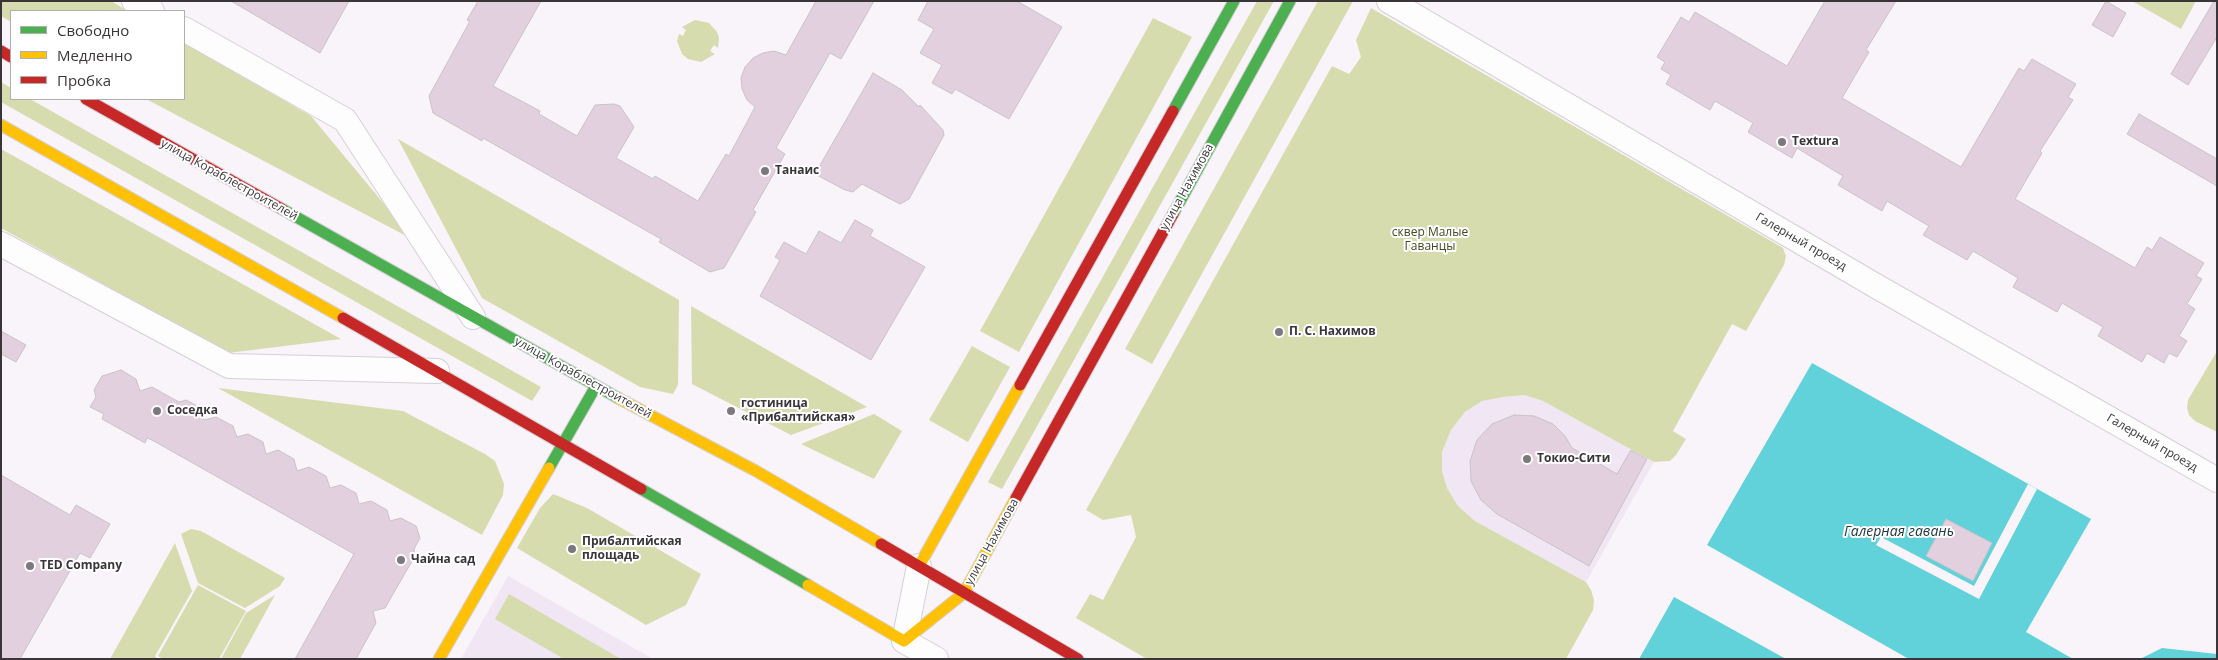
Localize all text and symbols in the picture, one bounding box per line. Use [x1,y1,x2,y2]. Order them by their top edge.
legend [10,10,185,100]
text: Свободно [57,20,129,40]
text: Медленно [57,45,133,65]
text: Пробка [57,70,111,90]
place label: Textura [1792,135,1839,149]
street label: улица Кораблестроителей [158,136,300,224]
marker: Textura [1776,136,1788,148]
street label: улица Нахимова [1157,141,1217,233]
place label: Танаис [775,164,819,178]
marker: Танаис [759,165,771,177]
street label: Галерный проезд [1753,210,1849,274]
park label: сквер Малые Гаванцы [1392,226,1468,254]
place label: П. С. Нахимов [1289,325,1376,339]
marker: П. С. Нахимов [1273,326,1285,338]
street label: улица Кораблестроителей [512,334,654,422]
place label: гостиница «Прибалтийская» [741,397,855,425]
place label: Соседка [167,404,218,418]
marker: Соседка [151,405,163,417]
marker: гостиница «Прибалтийская» [725,405,737,417]
street label: Галерный проезд [2104,411,2200,475]
place label: Токио-Сити [1537,452,1610,466]
marker: Токио-Сити [1521,453,1533,465]
street label: улица Нахимова [962,496,1022,588]
water label: Галерная гавань [1844,524,1954,540]
place label: Прибалтийская площадь [582,535,682,563]
marker: Прибалтийская площадь [566,543,578,555]
place label: Чайна сад [411,553,475,567]
marker: Чайна сад [395,554,407,566]
place label: TED Company [40,559,122,573]
marker: TED Company [24,560,36,572]

